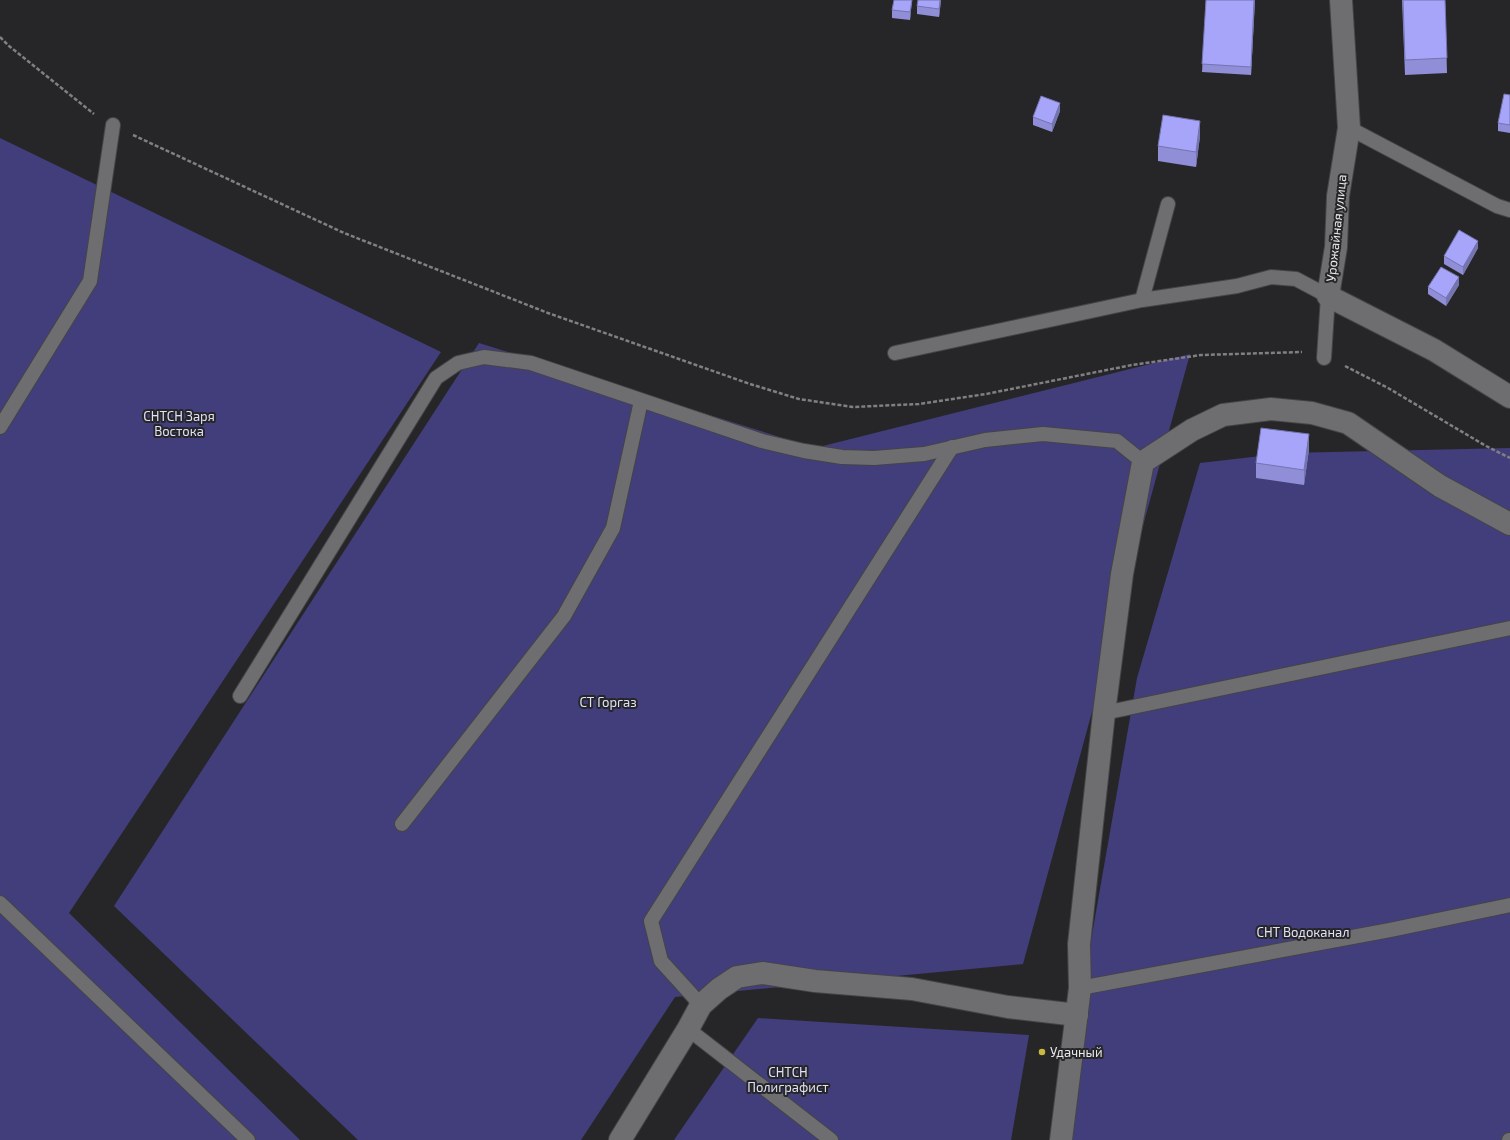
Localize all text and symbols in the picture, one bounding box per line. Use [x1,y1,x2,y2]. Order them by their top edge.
street label: Урожайная улица [1322,173,1350,283]
park label: СНТСН Заря Востока [143,408,215,439]
park label: СТ Горгаз [579,694,637,710]
park label: СНТ Водоканал [1256,924,1350,940]
place label: Удачный [1050,1044,1103,1060]
marker: Удачный [1037,1047,1047,1057]
park label: СНТСН Полиграфист [747,1064,829,1095]

